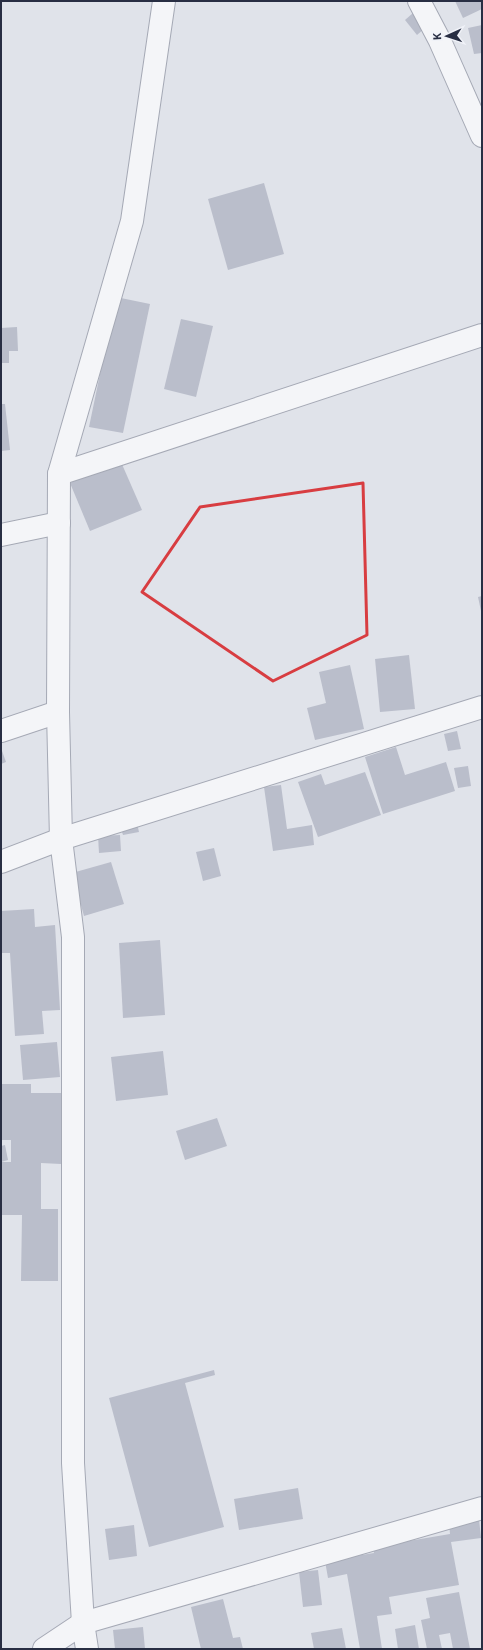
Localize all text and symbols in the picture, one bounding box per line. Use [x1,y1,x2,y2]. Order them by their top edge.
north arrow [427,16,467,56]
text: K [429,32,444,41]

